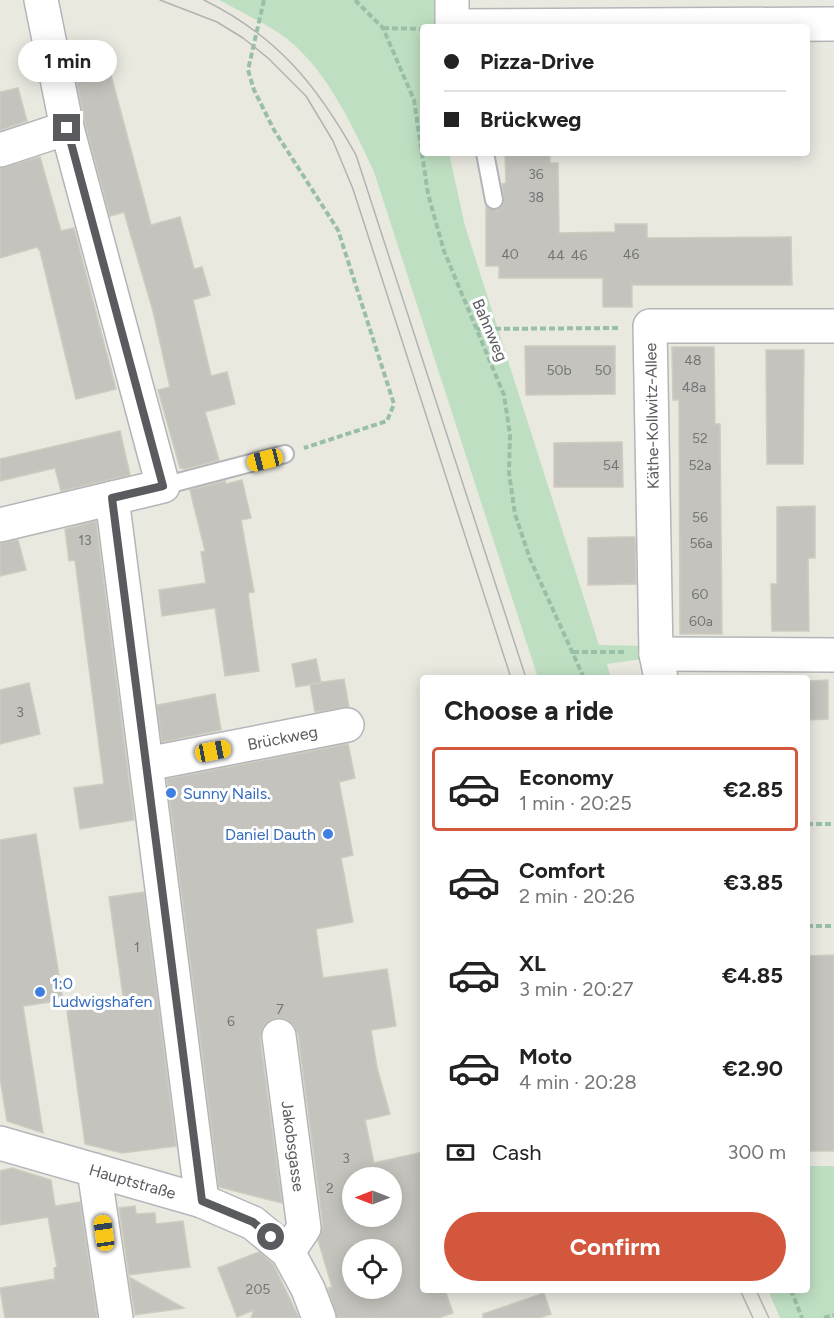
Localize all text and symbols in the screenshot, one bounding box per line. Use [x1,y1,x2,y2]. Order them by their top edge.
callout: 1 min [17,41,116,83]
text: Pizza-Drive [480,48,594,75]
text: 1 min [44,49,91,73]
text: Brückweg [480,106,582,133]
route end [53,114,80,141]
house number: 36 [528,166,544,183]
house number: 38 [528,189,544,206]
house number: 40 [501,246,519,263]
house number: 46 [623,246,639,263]
house number: 44 [547,247,565,264]
house number: 46 [571,247,587,264]
street label: Bahnweg [468,296,512,364]
street label: Käthe-Kollwitz-Allee [641,342,663,489]
house number: 48 [684,352,702,369]
house number: 50b [546,362,572,379]
house number: 50 [594,362,612,379]
house number: 48a [682,379,706,396]
house number: 52 [692,430,708,447]
car [245,447,285,473]
house number: 54 [603,457,620,474]
house number: 52a [688,457,712,474]
house number: 56 [692,509,708,526]
house number: 13 [78,532,92,549]
house number: 56a [689,535,713,552]
house number: 60 [692,586,708,603]
house number: 60a [689,613,713,630]
text: Choose a ride [444,694,613,727]
house number: 3 [16,704,24,721]
street label: Brückweg [246,721,319,754]
car [194,739,232,763]
icon: car [447,762,501,816]
text: Economy [519,764,614,791]
text: €2.85 [723,776,783,803]
place label: Sunny Nails. [183,784,270,803]
marker: Sunny Nails. [164,786,178,800]
text: 1 min · 20:25 [519,791,632,815]
place label: Daniel Dauth [225,825,316,844]
marker: Daniel Dauth [321,827,335,841]
icon: car [447,855,501,909]
text: Comfort [519,857,605,884]
text: €3.85 [724,869,783,896]
text: 2 min · 20:26 [519,884,634,908]
house number: 1 [134,939,140,956]
icon: car [447,948,501,1002]
text: XL [519,950,546,977]
text: €4.85 [722,962,783,989]
place label: 1:0 Ludwigshafen [52,974,152,1011]
text: 3 min · 20:27 [519,977,634,1001]
marker: 1:0 Ludwigshafen [33,985,47,999]
house number: 7 [276,1001,284,1018]
house number: 6 [227,1013,235,1030]
icon: car [447,1041,501,1095]
text: Moto [519,1043,572,1070]
text: €2.90 [722,1055,783,1082]
text: 4 min · 20:28 [519,1070,637,1094]
street label: Jakobsgasse [278,1100,309,1193]
icon: cash [444,1136,477,1169]
text: Cash [492,1139,542,1166]
text: 300 m [728,1140,786,1164]
house number: 3 [342,1150,350,1167]
street label: Hauptstraße [87,1160,179,1203]
north arrow [342,1167,402,1227]
map controls [342,1167,402,1299]
house number: 2 [326,1180,334,1197]
button: Confirm [444,1212,786,1281]
car [93,1214,115,1252]
route start [257,1223,284,1250]
button: locate [342,1239,402,1299]
house number: 205 [246,1281,270,1298]

